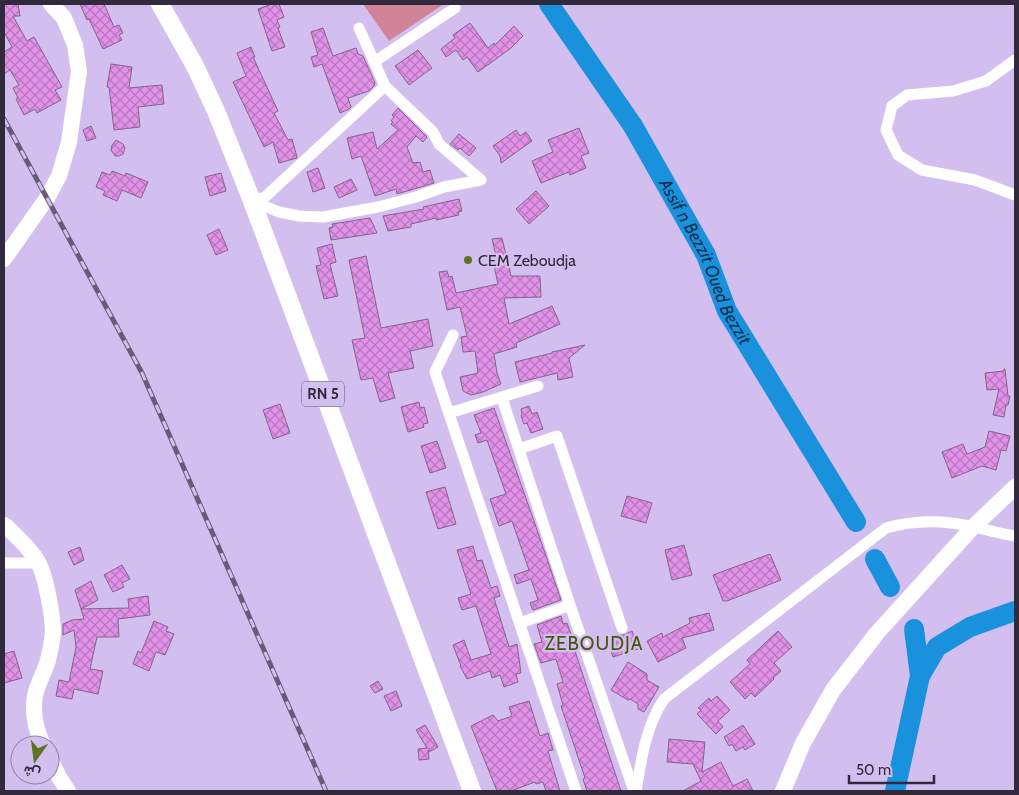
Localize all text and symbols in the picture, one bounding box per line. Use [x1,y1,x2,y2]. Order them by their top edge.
water label: Assif n Bezzit Oued Bezzit [654,174,756,349]
place label: CEM Zeboudja [478,251,576,270]
marker: CEM Zeboudja [462,254,474,266]
road number: RN 5 [302,382,344,406]
district label: ZEBOUDJA [544,632,644,655]
north arrow [10,735,60,785]
scale bar [849,752,934,784]
text: 50 m [856,761,891,779]
text: ش [21,762,42,783]

